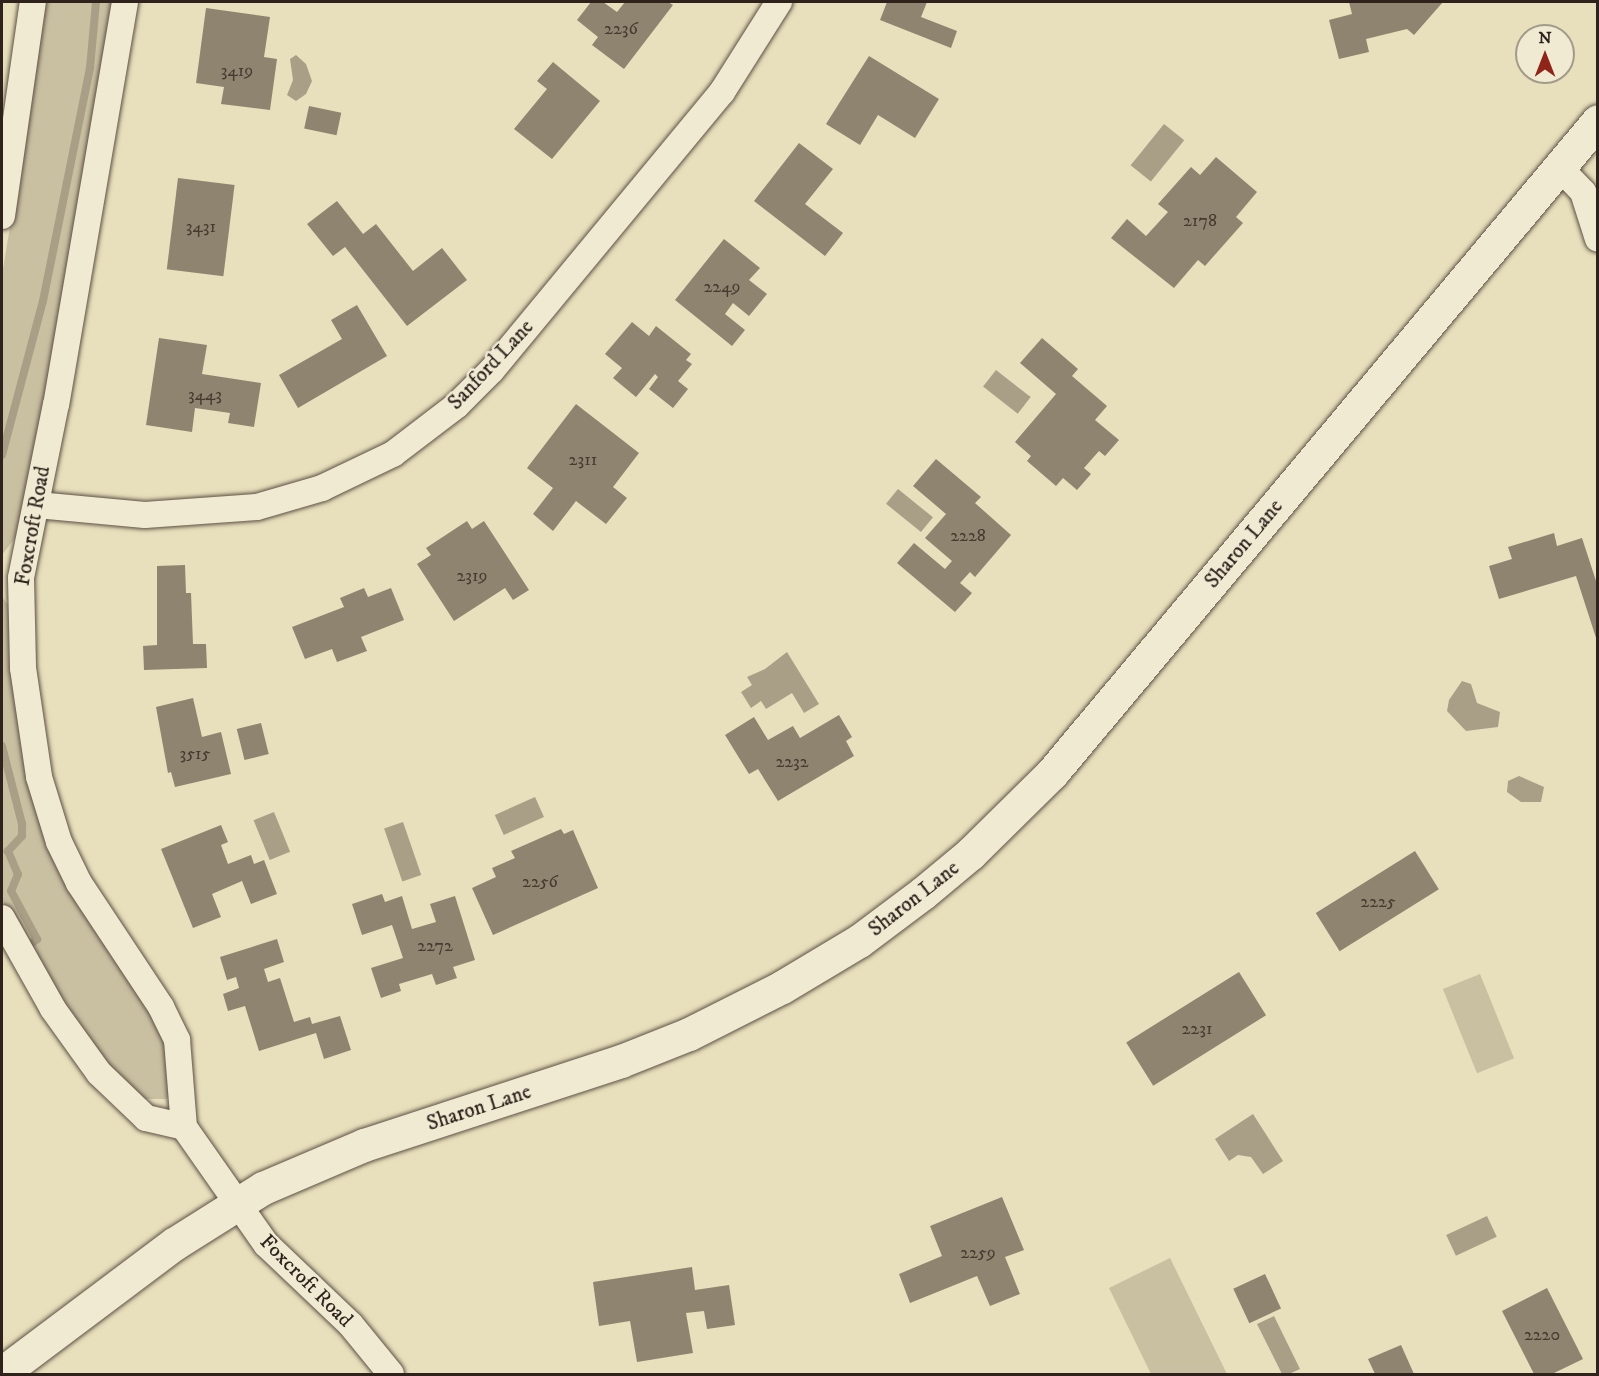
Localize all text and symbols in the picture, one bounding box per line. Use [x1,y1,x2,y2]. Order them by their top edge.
house number: 2236 [604,18,638,40]
north arrow [1515,24,1575,84]
text: N [1538,28,1552,48]
house number: 3419 [221,60,253,82]
house number: 2178 [1183,210,1217,232]
house number: 3431 [186,216,216,238]
house number: 2249 [703,276,741,298]
street label: Sanford Lane [443,315,539,415]
house number: 3443 [188,384,222,406]
house number: 2311 [569,449,597,471]
street label: Foxcroft Road [10,464,56,588]
street label: Sharon Lane [1200,494,1288,594]
house number: 2228 [950,525,986,547]
house number: 2319 [456,565,488,587]
house number: 3515 [179,743,211,765]
house number: 2232 [775,751,809,773]
street label: Sharon Lane [864,856,964,942]
house number: 2256 [522,871,558,893]
house number: 2225 [1360,891,1396,913]
house number: 2272 [417,935,453,957]
house number: 2231 [1181,1018,1213,1040]
street label: Sharon Lane [424,1079,534,1137]
street label: Foxcroft Road [254,1229,358,1333]
house number: 2259 [960,1242,996,1264]
house number: 2220 [1524,1324,1560,1346]

